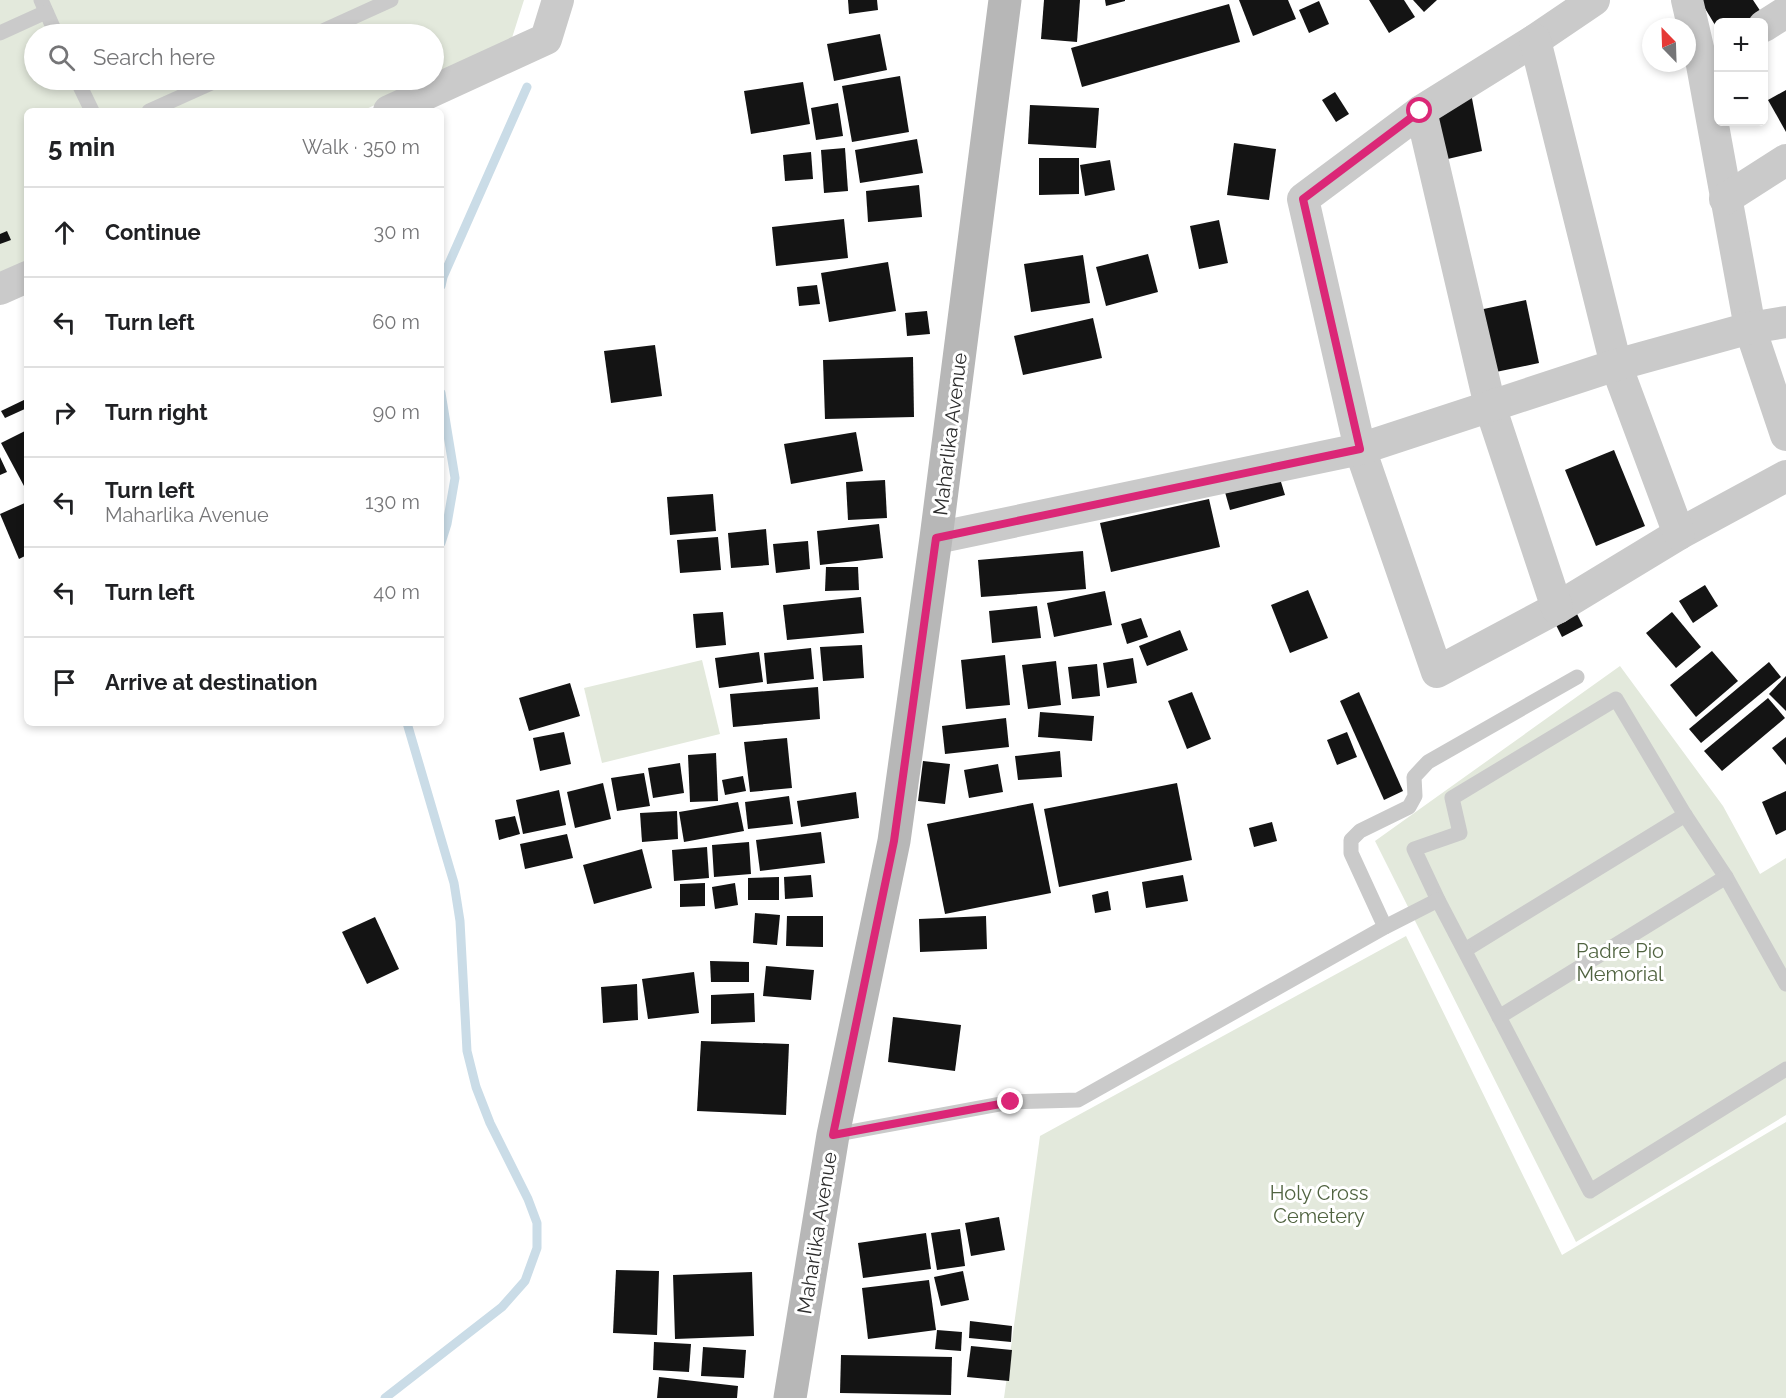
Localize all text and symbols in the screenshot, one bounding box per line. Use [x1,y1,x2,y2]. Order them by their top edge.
north arrow [1642,18,1696,72]
map controls [1714,18,1768,126]
button: + [1714,18,1768,72]
search box [24,24,444,90]
icon: search [45,41,78,74]
text: Search here [93,44,215,70]
button: − [1714,72,1768,126]
route start [1406,97,1432,123]
text: 5 min [48,132,115,162]
text: Walk · 350 m [302,135,420,159]
icon: ahead [48,216,81,249]
text: Continue [105,219,201,245]
text: 30 m [374,220,420,244]
icon: left [48,306,81,339]
text: Turn left [105,309,195,335]
text: 60 m [372,310,420,334]
street label: Maharlika Avenue [928,351,972,517]
icon: right [48,396,81,429]
text: Turn right [105,399,208,425]
text: 90 m [373,400,420,424]
text: Turn left [105,477,195,503]
icon: left [48,486,81,519]
text: 130 m [365,490,420,514]
text: Maharlika Avenue [105,503,269,527]
icon: left [48,576,81,609]
text: Turn left [105,579,195,605]
text: 40 m [373,580,420,604]
icon: arrive [48,666,81,699]
text: Arrive at destination [105,669,318,695]
park label: Padre Pio Memorial [1576,939,1664,986]
route end [997,1088,1023,1114]
street label: Maharlika Avenue [792,1150,842,1316]
park label: Holy Cross Cemetery [1270,1181,1368,1228]

